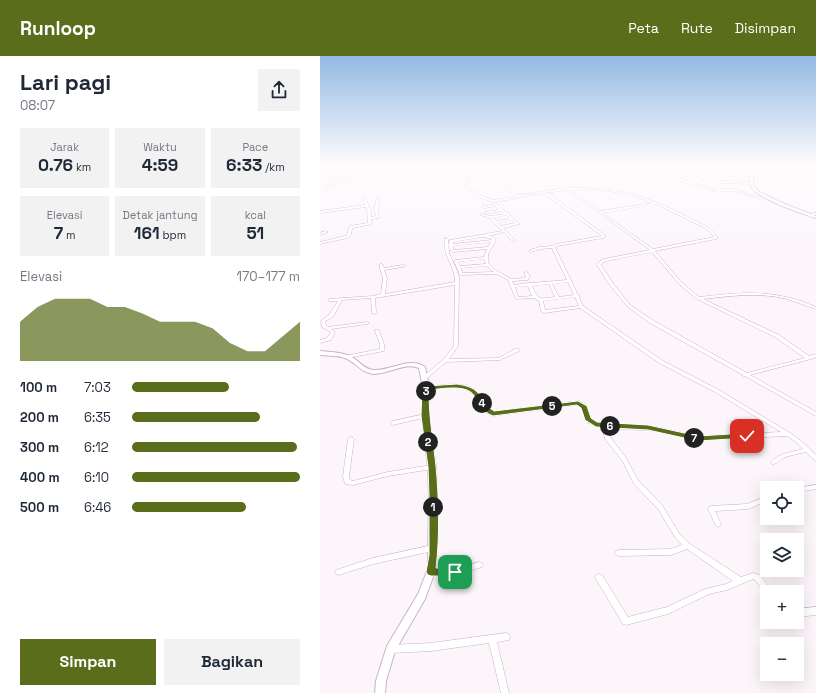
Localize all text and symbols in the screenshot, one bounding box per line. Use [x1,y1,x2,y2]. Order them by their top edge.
text: Runloop [20,16,96,41]
text: Peta [628,19,659,37]
text: Rute [681,19,713,37]
text: Disimpan [735,19,796,37]
text: Lari pagi [20,68,111,96]
button: share [258,69,300,111]
text: 08:07 [20,97,55,114]
text: Jarak [50,140,79,154]
text: Waktu [143,140,177,154]
text: Pace [242,140,268,154]
text: 0.76 [38,154,73,176]
text: 4:59 [142,154,178,176]
text: 6:33 [226,154,262,176]
text: km [73,160,91,174]
text: /km [262,160,285,174]
text: Elevasi [47,208,83,222]
text: Detak jantung [123,208,197,222]
text: kcal [245,208,266,222]
text: 7 [54,222,63,244]
text: 161 [134,222,160,244]
text: 51 [247,222,264,244]
text: m [63,228,76,242]
text: bpm [160,228,186,242]
text: Elevasi [20,268,62,285]
text: 170–177 m [236,268,300,285]
text: 100 m [20,379,57,396]
text: 7:03 [84,379,111,396]
pin: 3 [416,381,436,401]
text: 3 [423,384,429,398]
pin: 4 [472,393,492,413]
text: 4 [479,396,486,410]
pin: 5 [542,396,562,416]
text: 5 [549,399,555,413]
text: 200 m [20,409,59,426]
text: 6:35 [84,409,111,426]
pin: 6 [600,416,620,436]
text: 6 [607,419,613,433]
pin [730,419,764,453]
icon: check [736,425,758,447]
pin: 7 [684,428,704,448]
text: 7 [691,431,697,445]
pin: 2 [418,432,438,452]
text: 2 [425,435,431,449]
text: 300 m [20,439,59,456]
text: 6:12 [84,439,109,456]
text: 400 m [20,469,60,486]
text: 6:10 [84,469,109,486]
map controls [760,481,804,681]
button: locate [760,481,804,525]
pin: 1 [423,497,443,517]
text: 500 m [20,499,59,516]
text: 6:46 [84,499,111,516]
text: 1 [431,500,435,514]
button: layers [760,533,804,577]
pin [438,555,472,589]
icon: arrive [444,561,466,583]
button: + [760,585,804,629]
button: − [760,637,804,681]
button: Simpan [20,639,156,685]
button: Bagikan [164,639,300,685]

